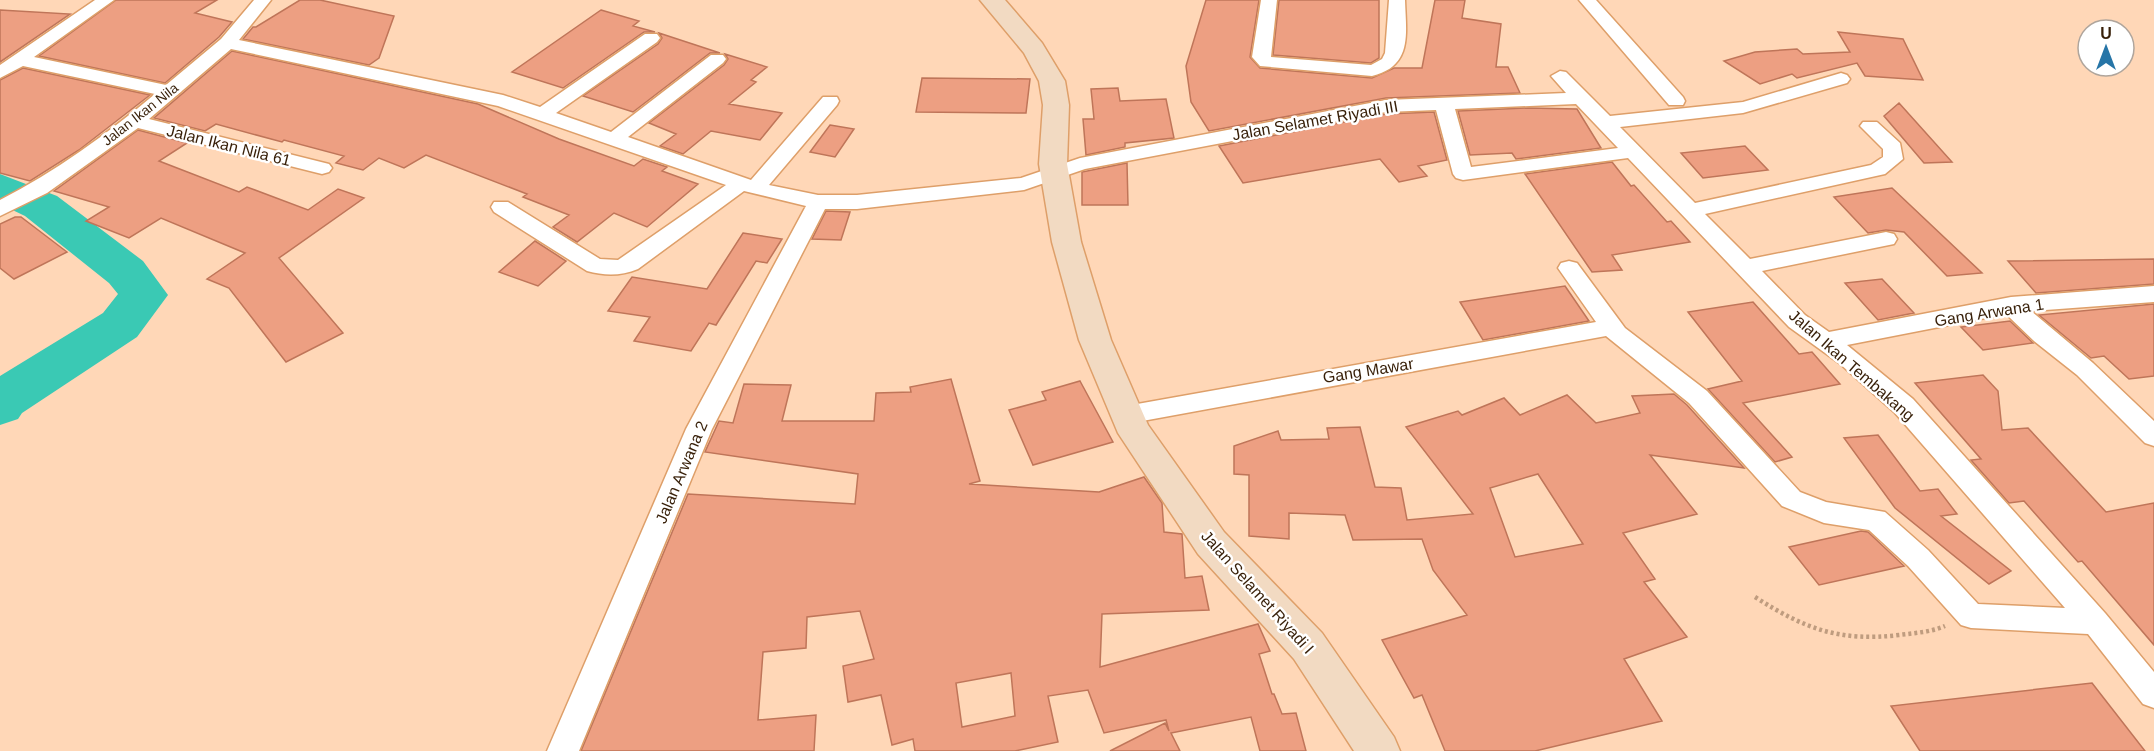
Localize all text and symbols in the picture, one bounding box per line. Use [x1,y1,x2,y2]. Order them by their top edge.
north arrow [2076,18,2136,78]
text: U [2100,25,2112,42]
street label: Jalan Ikan Nila [99,79,181,149]
street label: Jalan Selamet Riyadi III [1231,98,1399,143]
street label: Jalan Ikan Nila 61 [165,122,293,169]
street label: Gang Arwana 1 [1933,295,2045,330]
street label: Jalan Ikan Tembakang [1786,307,1918,424]
street label: Gang Mawar [1322,355,1415,386]
street label: Jalan Arwana 2 [652,418,711,526]
street label: Jalan Selamet Riyadi I [1198,527,1317,657]

